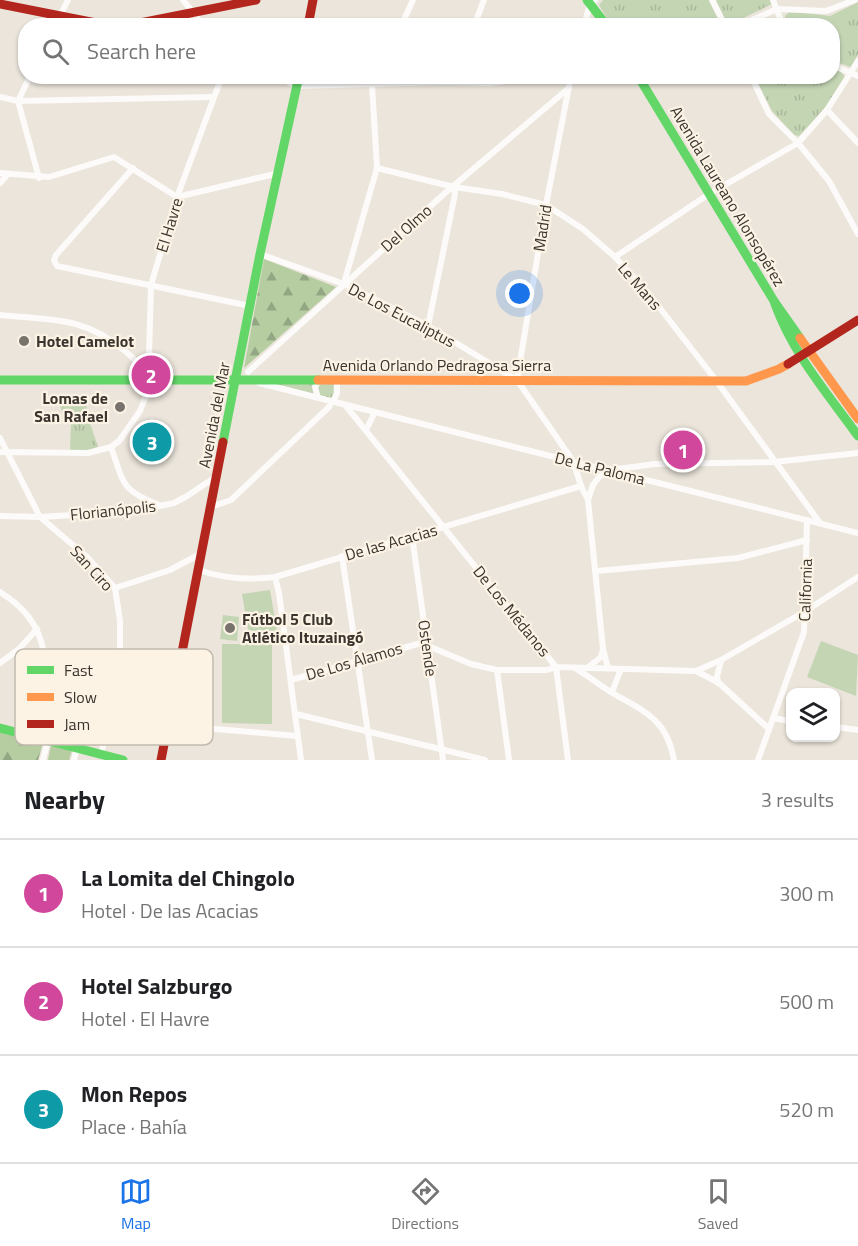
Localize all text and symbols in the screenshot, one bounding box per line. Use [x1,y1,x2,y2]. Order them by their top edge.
search box [18,18,840,84]
text: Search here [87,34,196,68]
icon: search [39,35,72,68]
street label: Avenida Laureano Alonsopérez [665,101,791,291]
street label: El Havre [149,195,189,255]
street label: Del Olmo [375,198,437,258]
street label: Madrid [526,203,558,253]
street label: Le Mans [612,257,668,315]
street label: De Los Eucaliptus [344,277,460,353]
your location [505,279,534,308]
place label: Hotel Camelot [36,329,134,353]
marker: Hotel Camelot [17,334,31,348]
pin: 2 [132,352,170,398]
street label: Avenida Orlando Pedragosa Sierra [323,353,551,377]
street label: Avenida del Mar [192,359,236,470]
place label: Lomas de San Rafael [34,386,108,428]
marker: Lomas de San Rafael [113,400,127,414]
pin: 3 [132,420,172,464]
pin: 1 [664,428,702,472]
street label: De La Paloma [552,445,648,491]
street label: Florianópolis [69,494,157,526]
street label: De las Acacias [342,517,440,567]
street label: San Ciro [65,540,119,596]
street label: California [792,558,818,622]
street label: De Los Médanos [468,560,556,662]
place label: Fútbol 5 Club Atlético Ituzaingó [242,607,364,649]
street label: Ostende [412,618,444,678]
marker: Fútbol 5 Club Atlético Ituzaingó [223,621,237,635]
street label: De Los Álamos [303,636,405,686]
legend [15,649,213,745]
text: Fast [64,658,93,682]
text: Slow [64,685,97,709]
map controls [786,688,840,742]
button: layers [786,688,840,742]
text: Jam [64,712,90,736]
text: Nearby [24,780,105,819]
text: 3 results [761,784,834,815]
text: La Lomita del Chingolo [81,861,295,895]
text: 1 [38,878,49,909]
text: 300 m [779,878,834,909]
text: Hotel · De las Acacias [81,895,258,926]
text: Hotel Salzburgo [81,969,232,1003]
text: 2 [38,986,49,1017]
text: 500 m [779,986,834,1017]
text: Hotel · El Havre [81,1003,210,1034]
text: Mon Repos [81,1077,187,1111]
text: 3 [38,1094,49,1125]
text: 520 m [779,1094,834,1125]
text: Place · Bahía [81,1111,187,1142]
tab: Map [119,1175,152,1235]
tab: Directions [391,1175,459,1235]
tab: Saved [698,1175,739,1235]

